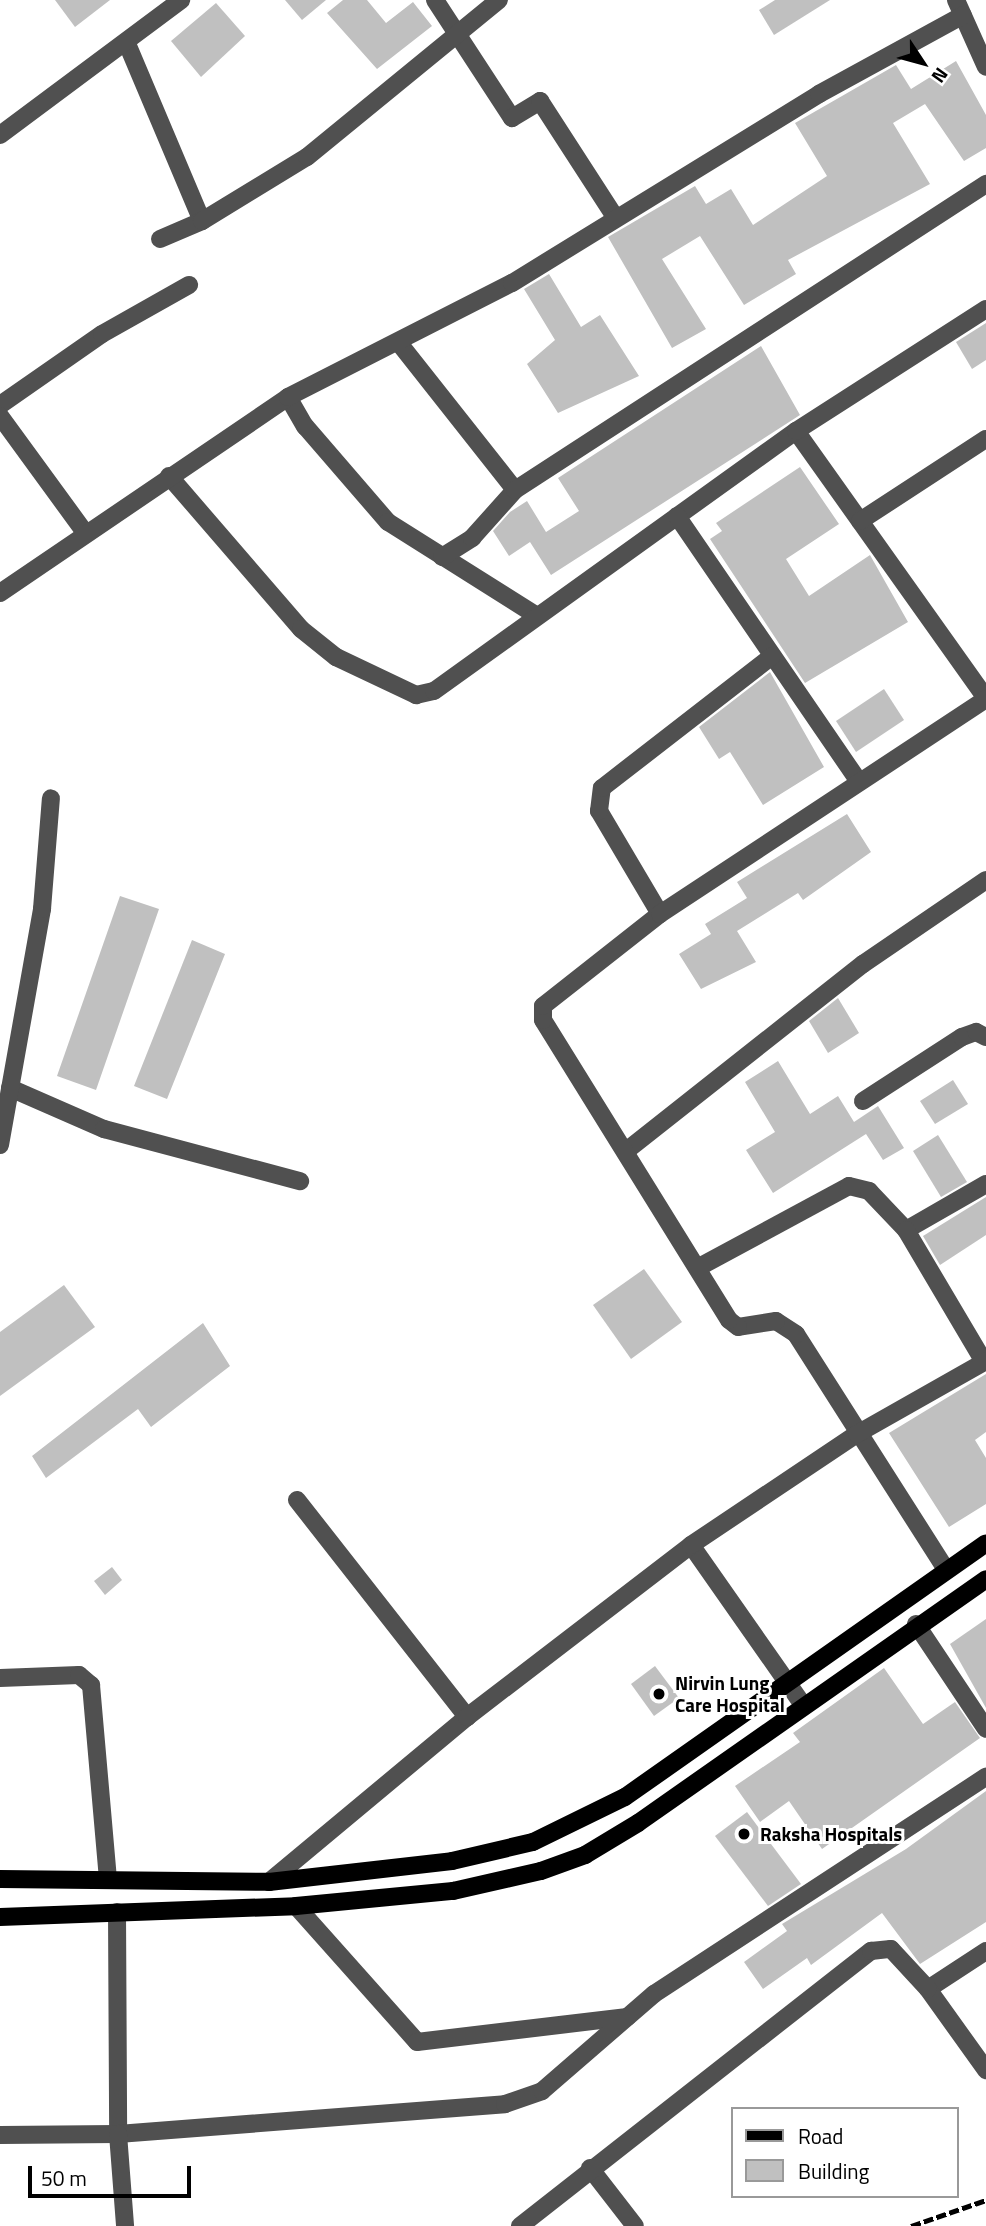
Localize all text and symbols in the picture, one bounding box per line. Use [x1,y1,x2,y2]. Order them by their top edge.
north arrow [888,28,958,98]
text: N [925,62,956,89]
place label: Nirvin Lung Care Hospital [675,1672,785,1716]
marker: Nirvin Lung Care Hospital [649,1684,669,1704]
place label: Raksha Hospitals [760,1823,902,1845]
marker: Raksha Hospitals [734,1824,754,1844]
legend [730,2107,958,2198]
text: Road [798,2120,843,2152]
scale bar [32,2152,194,2196]
text: Building [798,2155,869,2187]
text: 50 m [41,2162,87,2194]

